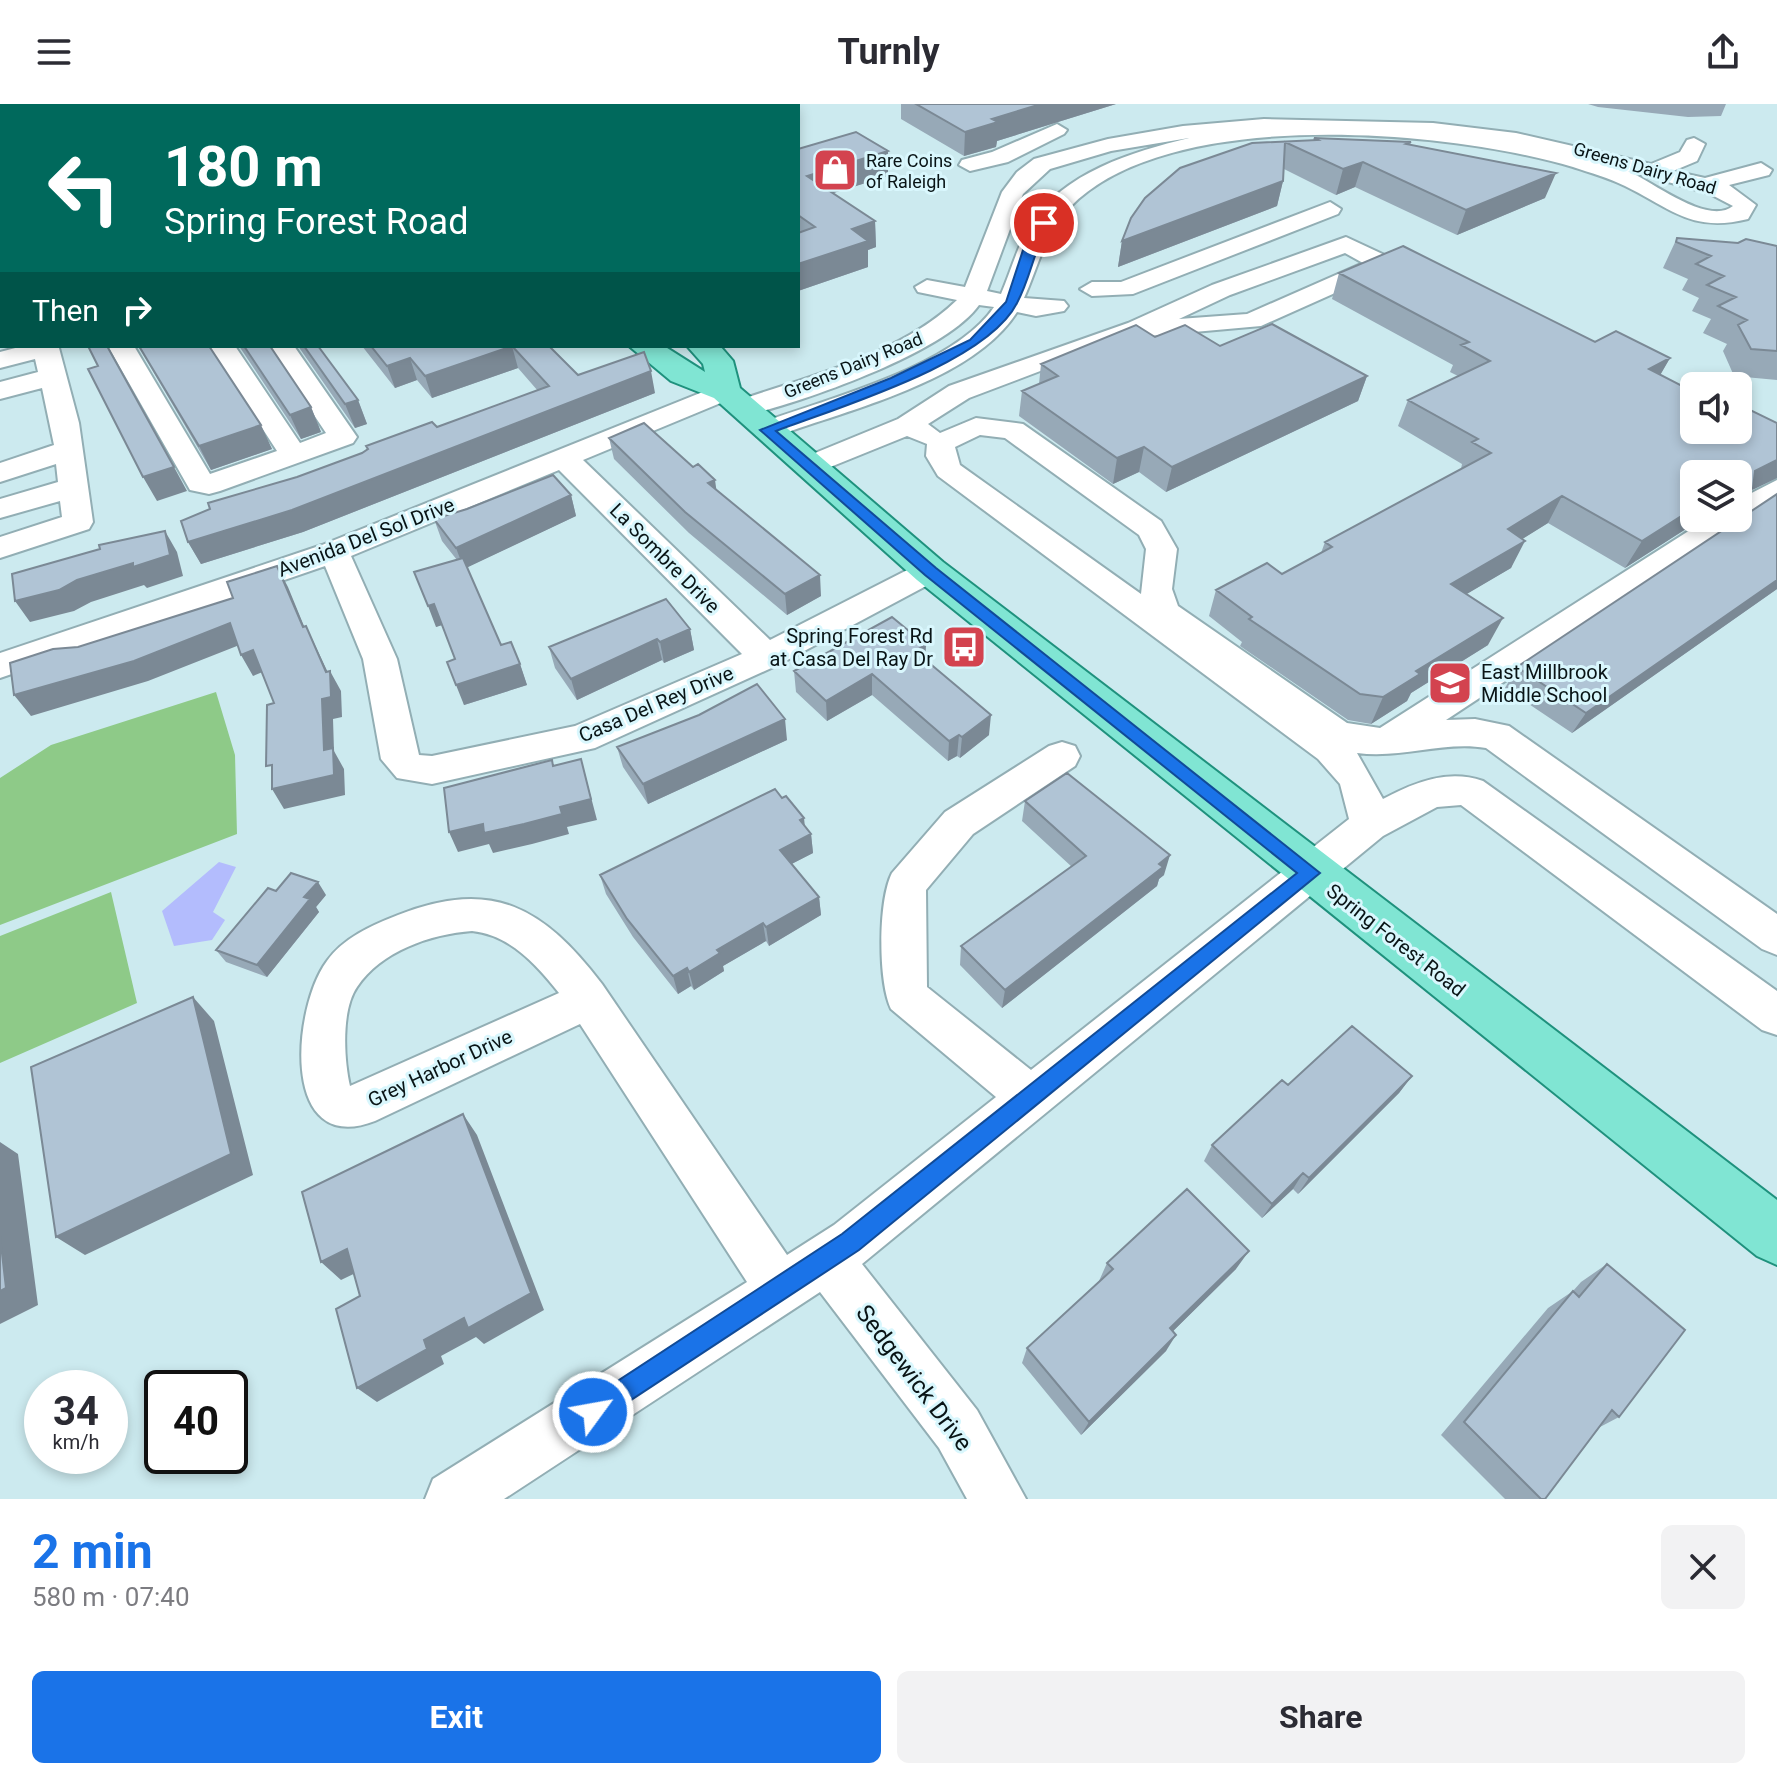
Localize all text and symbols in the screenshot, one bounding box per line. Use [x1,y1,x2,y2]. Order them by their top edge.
icon: menu [32,30,76,74]
icon: share [1701,30,1745,74]
text: Turnly [837,31,940,73]
text: 180 m [164,134,323,200]
icon: left [32,136,136,240]
street label: Greens Dairy Road [1571,138,1719,198]
shop icon: Rare Coins of Raleigh [811,146,859,194]
place label: Rare Coins of Raleigh [866,150,952,192]
pin [1010,189,1078,257]
text: Spring Forest Road [164,201,468,243]
icon: arrive [1022,201,1066,245]
icon: right [115,288,159,332]
text: Then [32,293,99,328]
street label: Greens Dairy Road [781,328,925,402]
map controls [1680,372,1752,532]
button: sound [1680,372,1752,444]
button: layers [1680,460,1752,532]
street label: Avenida Del Sol Drive [274,492,458,582]
street label: La Sombre Drive [605,498,725,618]
bus stop icon: Spring Forest Rd at Casa Del Ray Dr [940,623,988,671]
place label: Spring Forest Rd at Casa Del Ray Dr [770,624,933,671]
school or university icon: East Millbrook Middle School [1426,659,1474,707]
place label: East Millbrook Middle School [1481,660,1609,707]
street label: Casa Del Rey Drive [575,661,737,747]
street label: Spring Forest Road [1322,878,1470,1002]
street label: Grey Harbor Drive [364,1024,516,1112]
street label: Sedgewick Drive [850,1300,978,1456]
speed limit sign: 40 [144,1370,248,1474]
position arrow [551,1370,635,1454]
text: 34 [53,1388,99,1435]
text: km/h [53,1430,99,1454]
text: 2 min [32,1523,153,1580]
button: close [1661,1525,1745,1609]
text: 580 m · 07:40 [32,1582,190,1612]
button: Exit [32,1671,881,1763]
button: Share [897,1671,1745,1763]

